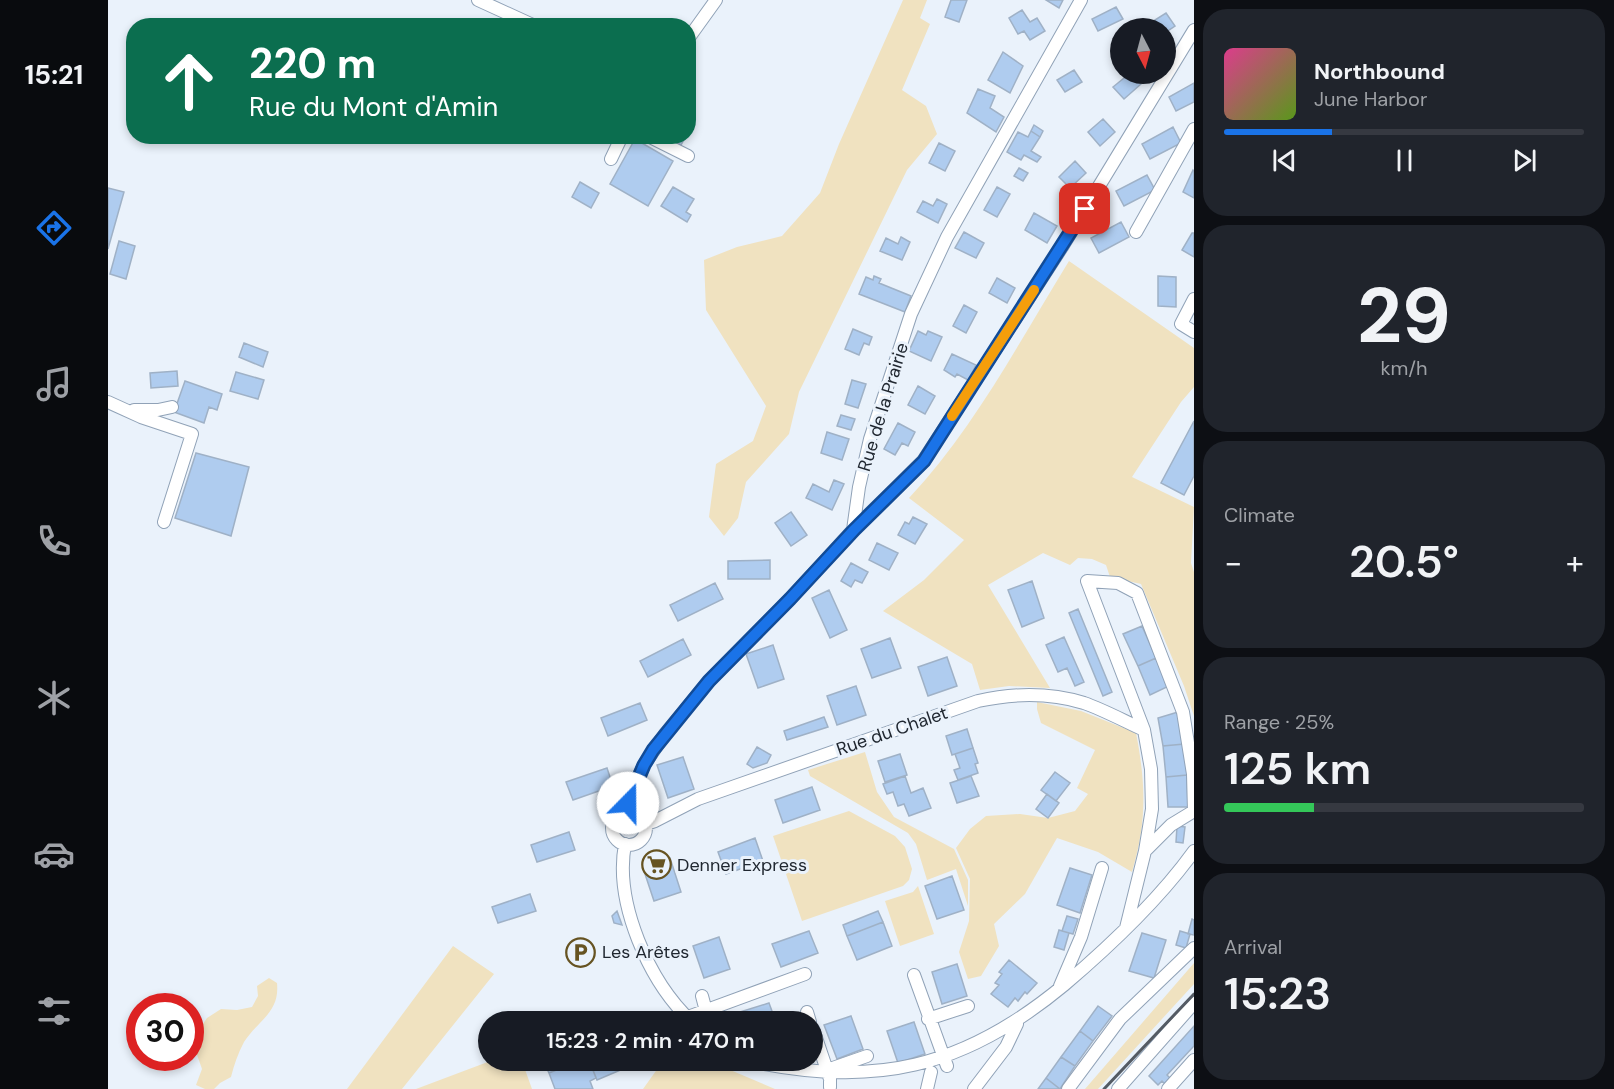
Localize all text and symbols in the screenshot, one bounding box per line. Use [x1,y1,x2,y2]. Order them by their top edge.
north arrow [1110,18,1176,84]
map controls [1110,18,1176,84]
text: 220 m [249,36,376,91]
icon: ahead [150,42,228,120]
text: 15:21 [25,57,83,92]
text: Northbound [1314,57,1445,86]
text: June Harbor [1314,86,1427,112]
text: Rue du Mont d'Amin [249,89,498,124]
icon: previous [1268,144,1301,177]
icon: pause [1388,144,1421,177]
icon: next [1508,144,1541,177]
pin [1059,183,1110,234]
icon: arrive [1068,192,1101,225]
icon: directions [33,207,75,249]
text: 29 [1357,265,1451,366]
street label: Rue de la Prairie [852,340,914,474]
text: km/h [1380,355,1428,381]
icon: music [33,363,75,405]
text: Climate [1224,502,1295,528]
icon: phone [33,520,75,562]
text: 20.5° [1349,532,1459,591]
text: − [1224,541,1242,584]
text: + [1566,541,1584,584]
icon: climate [33,677,75,719]
street label: Rue du Chalet [833,701,951,761]
text: Range · 25% [1224,709,1334,735]
text: 125 km [1224,739,1371,798]
position arrow [596,771,660,835]
icon: car [33,833,75,875]
supermarket icon: Denner Express [640,849,672,881]
place label: Denner Express [677,853,807,877]
text: Arrival [1224,934,1282,960]
parking icon: Les Arêtes [565,936,597,968]
place label: Les Arêtes [602,940,689,964]
text: 15:23 [1224,964,1331,1023]
icon: filters [33,990,75,1032]
speed limit sign: 30 [126,993,204,1071]
text: 15:23 · 2 min · 470 m [546,1026,755,1055]

